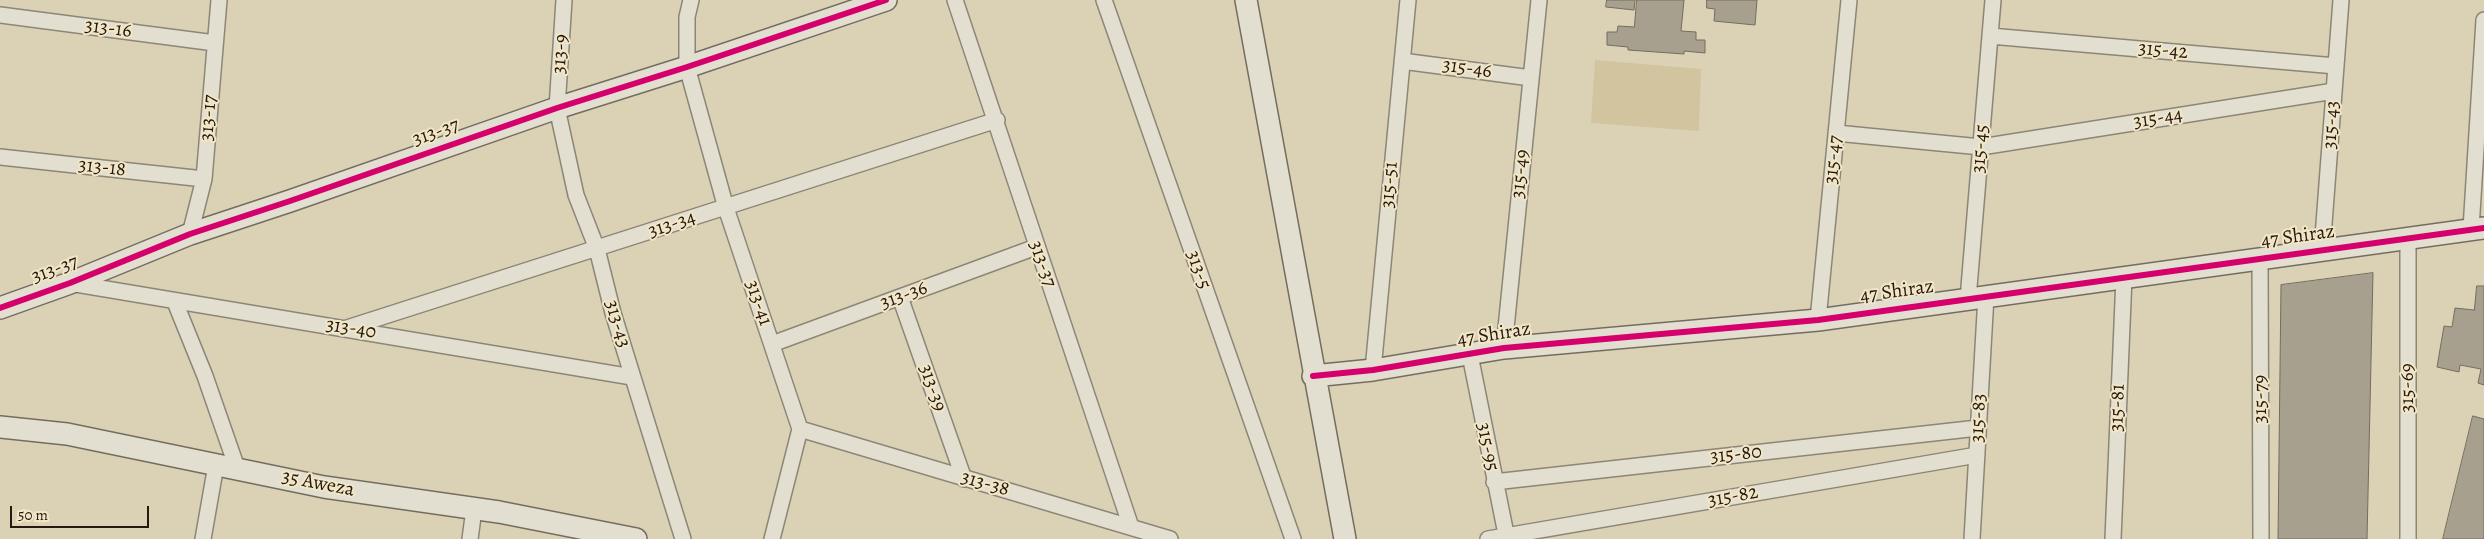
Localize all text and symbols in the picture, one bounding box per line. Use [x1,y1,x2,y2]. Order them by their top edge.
street label: 313-16 [83,14,133,44]
street label: 313-9 [548,33,574,75]
street label: 315-42 [2137,37,2189,65]
street label: 315-46 [1441,54,1493,84]
street label: 313-17 [195,94,223,142]
street label: 315-43 [2318,100,2346,150]
street label: 315-44 [2132,103,2184,135]
street label: 313-37 [409,114,463,152]
street label: 315-45 [1967,124,1995,174]
street label: 315-47 [1820,134,1848,186]
street label: 315-49 [1506,148,1536,200]
street label: 313-18 [77,154,127,182]
street label: 315-51 [1376,161,1404,209]
street label: 313-34 [645,206,699,244]
street label: 47 Shiraz [2260,220,2336,254]
street label: 313-37 [1023,237,1061,291]
street label: 313-5 [1180,247,1216,293]
street label: 313-37 [28,251,82,289]
street label: 47 Shiraz [1859,275,1935,309]
street label: 313-36 [877,276,931,316]
street label: 313-41 [739,277,777,329]
street label: 313-43 [599,297,635,351]
street label: 313-40 [324,313,378,345]
street label: 47 Shiraz [1456,317,1532,353]
street label: 313-39 [913,361,951,415]
street label: 315-69 [2396,363,2420,413]
street label: 315-79 [2249,375,2273,423]
street label: 315-81 [2105,384,2131,432]
street label: 315-83 [1966,393,1992,443]
street label: 315-95 [1471,421,1503,473]
street label: 315-80 [1709,440,1763,470]
street label: 35 Aweza [280,465,356,503]
street label: 313-38 [958,466,1012,502]
street label: 315-82 [1706,481,1760,513]
scale bar [12,496,151,528]
text: 50 m [18,505,48,525]

